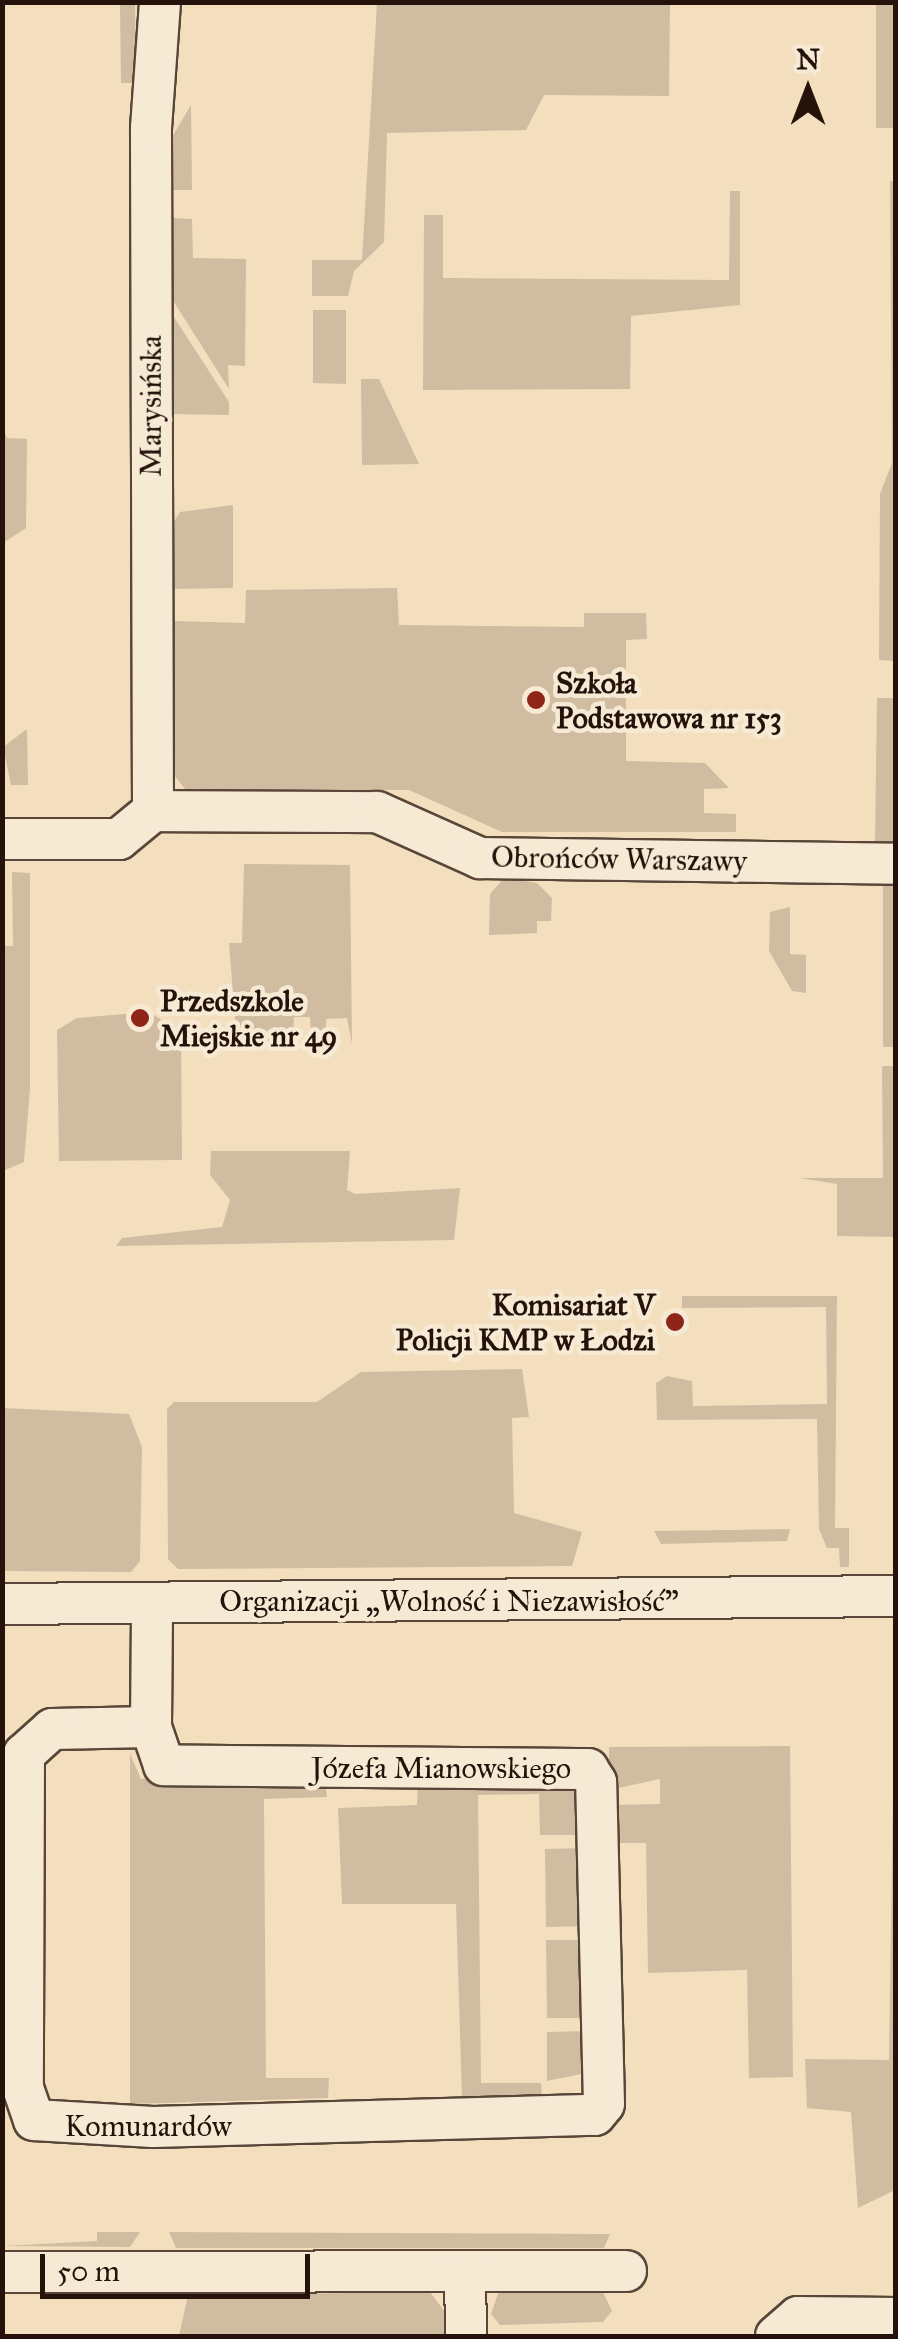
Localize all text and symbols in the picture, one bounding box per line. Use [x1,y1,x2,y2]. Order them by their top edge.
north arrow [758,40,858,140]
text: N [796,42,820,77]
street label: Marysińska [133,335,169,477]
place label: Szkoła Podstawowa nr 153 [556,665,782,736]
marker: Szkoła Podstawowa nr 153 [525,689,547,711]
street label: Obrońców Warszawy [491,839,747,879]
place label: Przedszkole Miejskie nr 49 [160,983,337,1054]
marker: Przedszkole Miejskie nr 49 [129,1007,151,1029]
place label: Komisariat V Policji KMP w Łodzi [396,1287,655,1358]
marker: Komisariat V Policji KMP w Łodzi [664,1311,686,1333]
street label: Organizacji „Wolność i Niezawisłość” [219,1583,679,1619]
street label: Józefa Mianowskiego [311,1750,571,1786]
street label: Komunardów [64,2108,232,2144]
scale bar [45,2234,315,2296]
text: 50 m [57,2253,120,2289]

